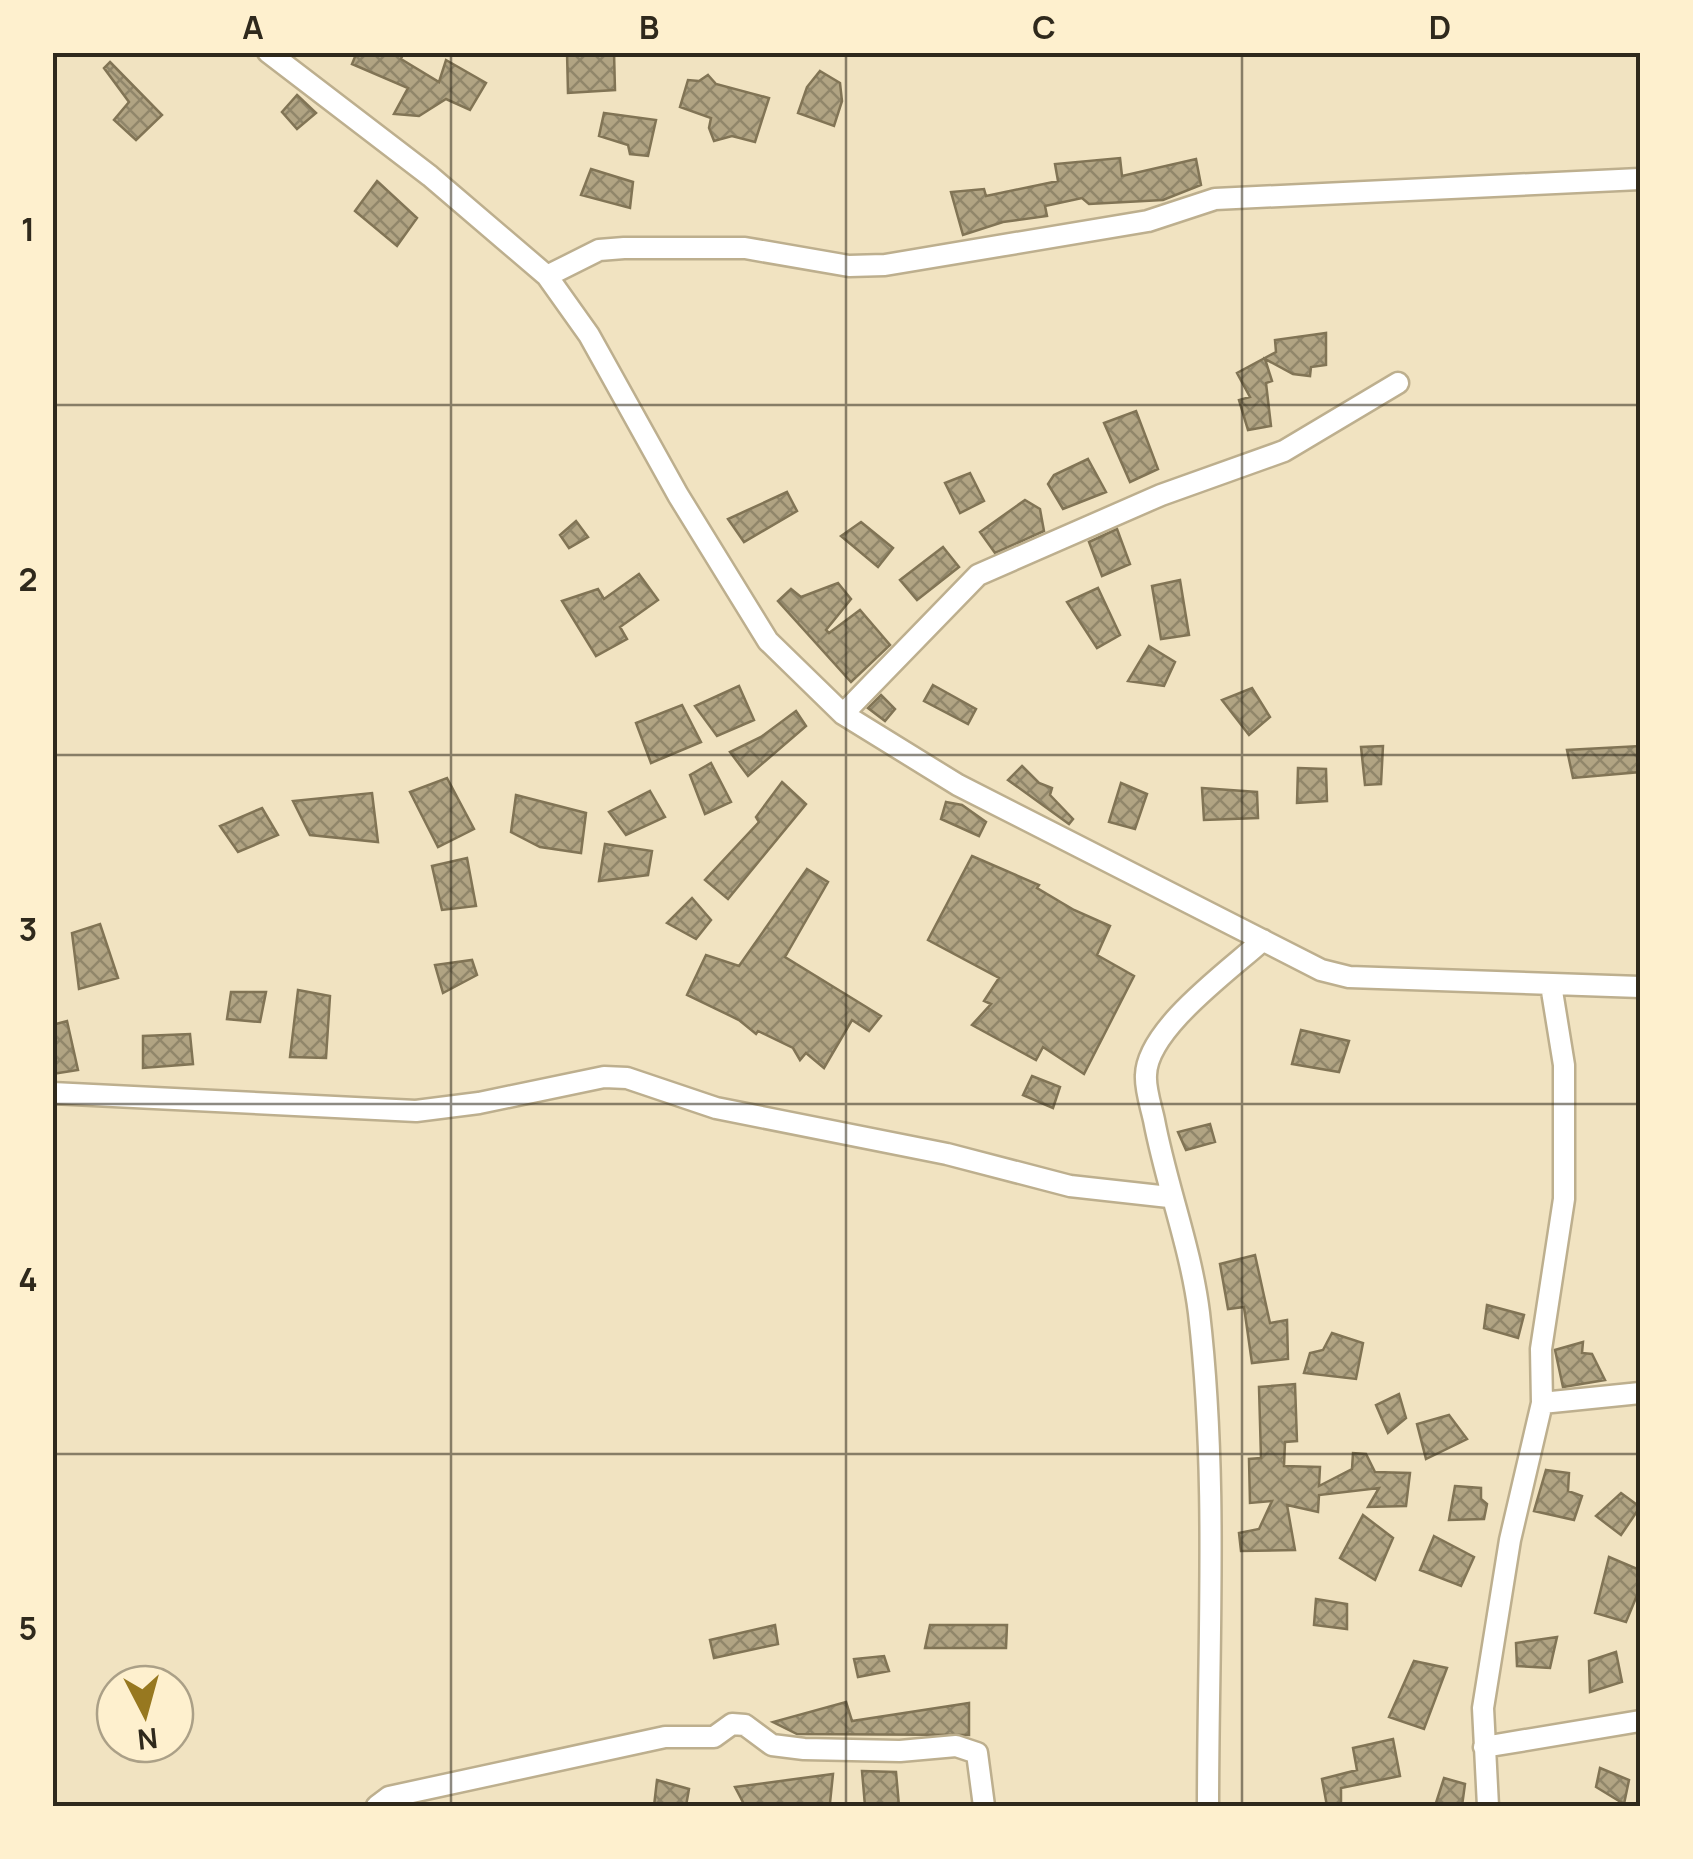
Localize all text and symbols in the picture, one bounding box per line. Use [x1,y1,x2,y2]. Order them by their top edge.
text: A [242,5,264,49]
text: B [639,5,659,49]
text: C [1032,5,1056,49]
text: D [1429,5,1451,49]
text: 1 [21,207,35,251]
text: 2 [18,557,38,601]
text: 3 [19,907,37,951]
text: 4 [18,1257,38,1301]
text: 5 [19,1606,37,1650]
north arrow [95,1664,195,1764]
text: N [136,1720,160,1760]

